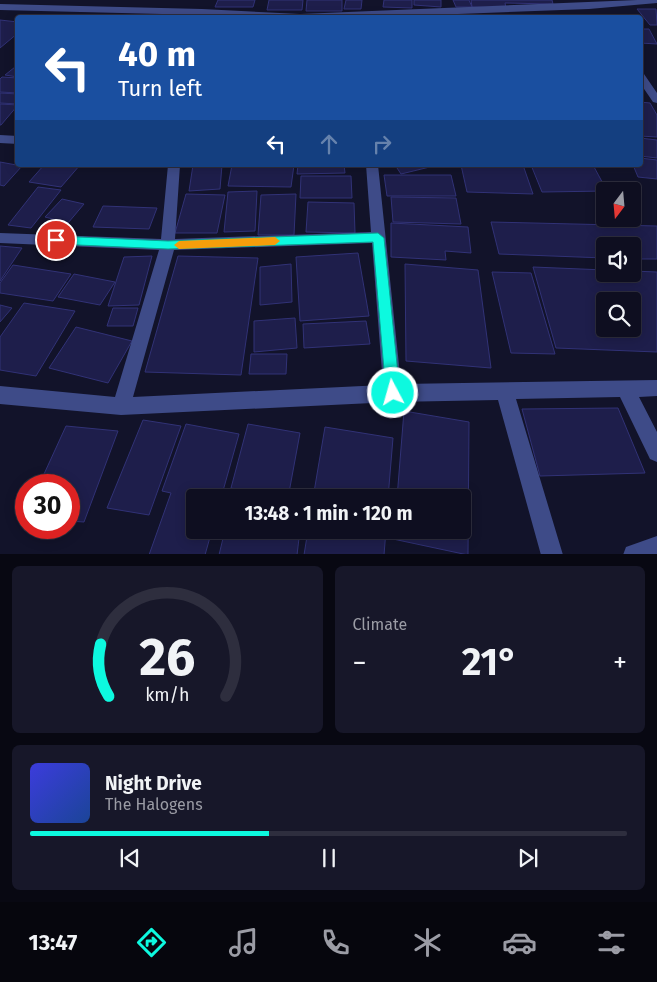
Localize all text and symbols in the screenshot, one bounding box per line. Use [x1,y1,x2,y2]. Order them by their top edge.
text: 40 m [118,33,196,75]
icon: left [35,35,100,100]
text: Turn left [118,75,202,102]
icon: left [262,130,290,158]
icon: ahead [315,130,343,158]
icon: right [368,130,396,158]
north arrow [596,182,641,228]
map controls [596,182,641,337]
pin [35,219,77,261]
icon: arrive [42,226,70,254]
button: sound [596,237,641,282]
button: search [596,292,641,337]
position arrow [366,366,418,418]
speed limit sign: 30 [15,474,80,539]
text: 13:48 · 1 min · 120 m [244,502,413,525]
text: Climate [353,615,407,634]
text: 26 [139,626,195,689]
text: 21° [462,639,518,685]
text: − [353,646,367,679]
text: + [613,646,627,679]
text: km/h [145,684,189,706]
text: Night Drive [105,772,202,795]
text: The Halogens [105,795,203,814]
icon: previous [116,844,144,872]
icon: pause [315,844,343,872]
icon: next [514,844,542,872]
icon: directions [134,925,169,960]
icon: music [226,925,261,960]
icon: phone [318,925,353,960]
icon: climate [410,925,445,960]
icon: car [502,925,537,960]
icon: filters [594,925,629,960]
text: 13:47 [28,929,77,956]

